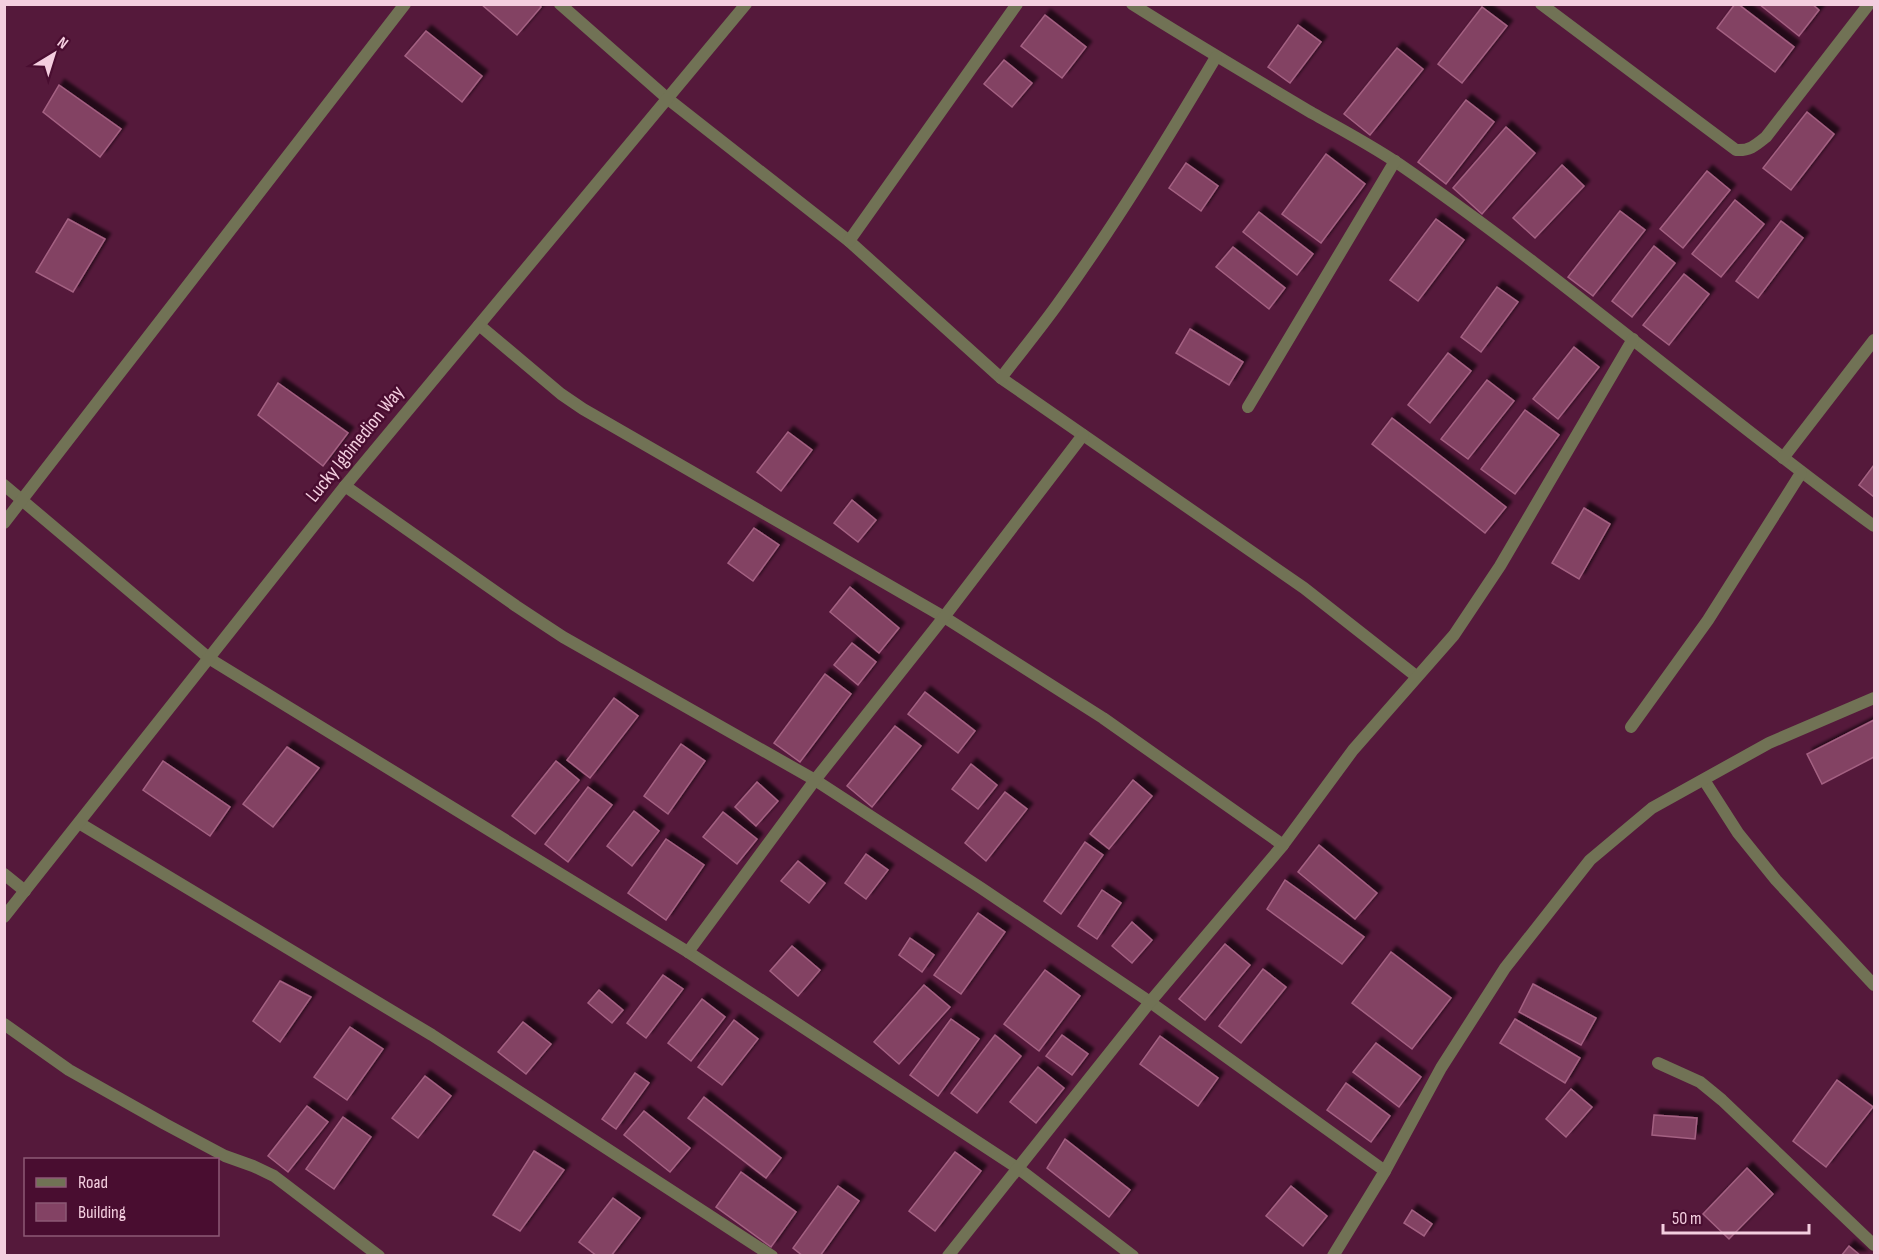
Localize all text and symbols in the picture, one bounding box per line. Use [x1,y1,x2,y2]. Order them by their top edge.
north arrow [24,24,84,84]
text: N [53,33,72,53]
street label: Lucky Igbinedion Way [301,381,409,507]
legend [24,1158,219,1236]
text: Road [78,1172,108,1193]
scale bar [1663,1197,1808,1235]
text: Building [78,1202,126,1223]
text: 50 m [1672,1208,1702,1229]

